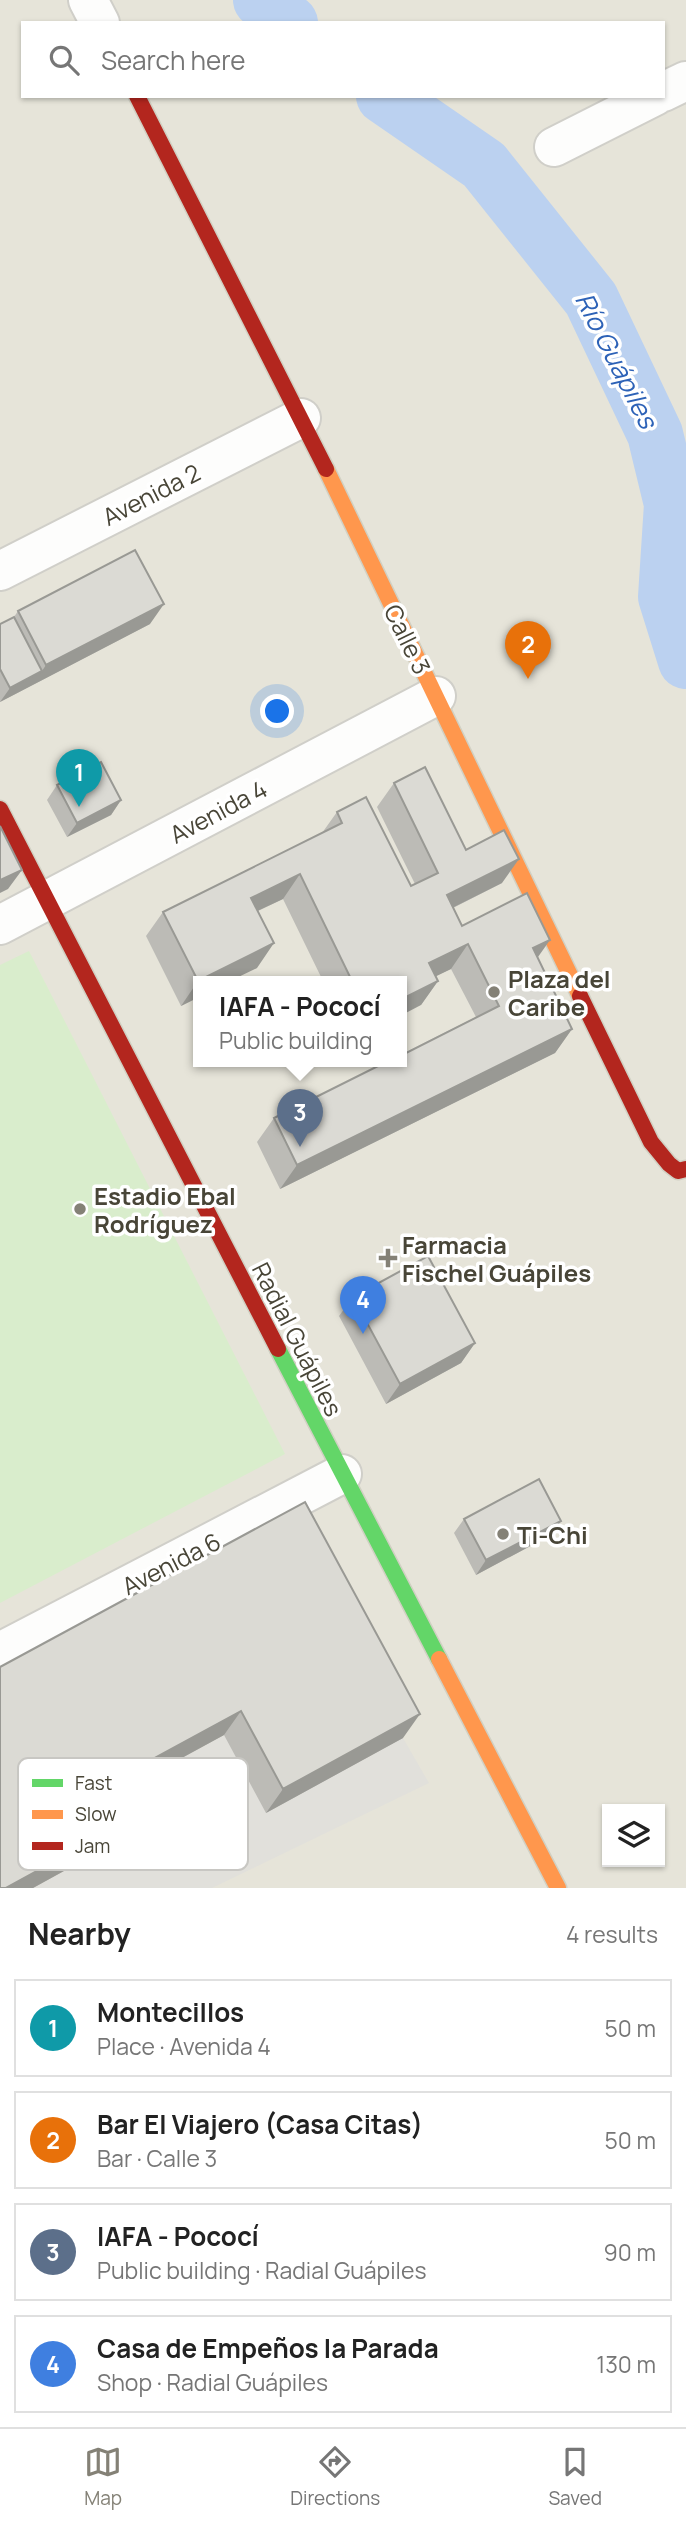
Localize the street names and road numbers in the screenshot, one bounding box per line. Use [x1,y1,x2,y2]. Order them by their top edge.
street label: Avenida 2 [96,455,206,533]
street label: Calle 3 [377,599,439,679]
street label: Avenida 4 [163,772,273,850]
street label: Radial Guápiles [245,1256,351,1422]
street label: Avenida 6 [116,1524,226,1602]

